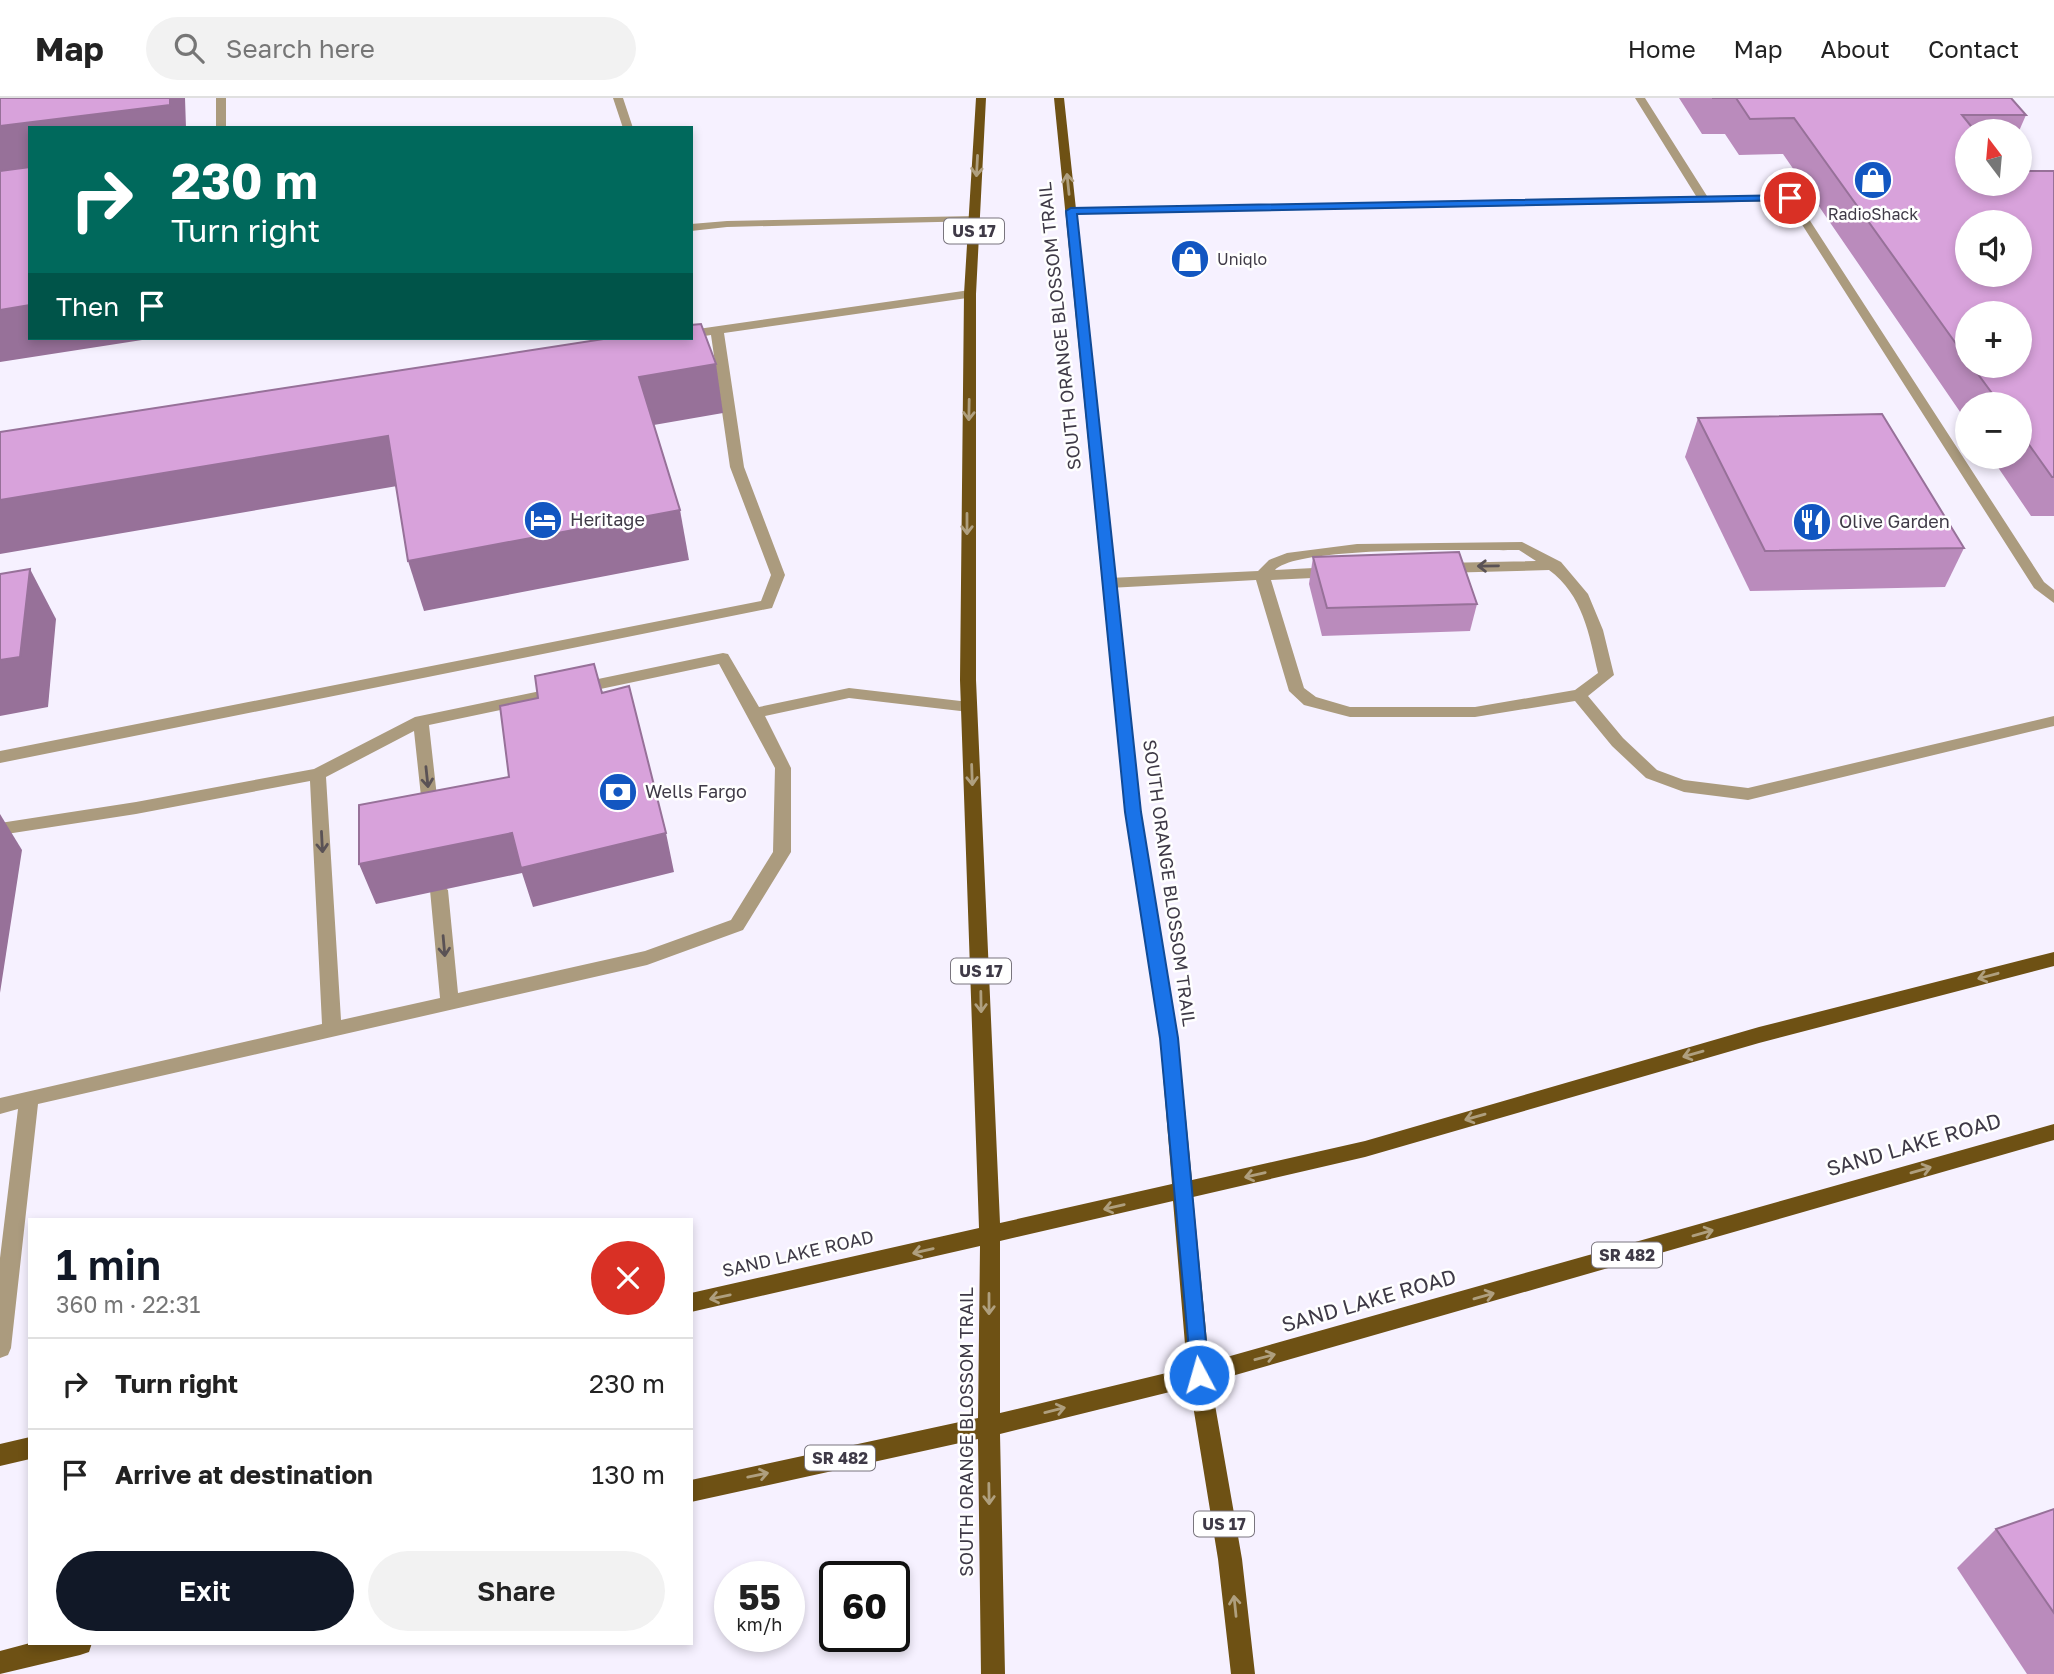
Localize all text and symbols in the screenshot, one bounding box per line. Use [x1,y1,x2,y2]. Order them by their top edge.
search box [146,17,636,80]
text: Map [35,29,104,68]
icon: search [170,29,208,67]
text: Search here [226,33,375,64]
text: Home [1628,34,1696,63]
text: Map [1734,34,1783,63]
text: About [1821,34,1890,63]
text: Contact [1928,34,2019,63]
north arrow [1955,119,2032,196]
map controls [1955,119,2032,469]
text: 230 m [171,151,318,210]
icon: right [56,154,147,245]
one-way arrow [971,154,984,177]
shop icon: RadioShack [1852,159,1894,201]
pin [1760,168,1820,228]
one-way arrow [1061,173,1074,196]
icon: arrive [1771,179,1809,217]
street label: SOUTH ORANGE BLOSSOM TRAIL [1033,181,1085,471]
place label: RadioShack [1828,204,1918,224]
button: sound [1955,210,2032,287]
text: Turn right [171,211,320,249]
road number: US 17 [944,218,1004,244]
shop icon: Uniqlo [1169,238,1211,280]
place label: Uniqlo [1217,249,1267,269]
icon: arrive [133,287,171,325]
text: Then [56,291,119,322]
button: + [1955,301,2032,378]
button: − [1955,392,2032,469]
one-way arrow [962,398,976,421]
hotel icon: Heritage [522,499,564,541]
restaurant icon: Olive Garden [1791,501,1833,543]
place label: Heritage [570,508,645,530]
place label: Olive Garden [1839,510,1950,532]
one-way arrow [960,512,974,535]
one-way arrow [1477,560,1500,573]
street label: SOUTH ORANGE BLOSSOM TRAIL [1139,738,1201,1028]
one-way arrow [966,763,979,786]
one-way arrow [421,766,434,788]
bank icon: Wells Fargo [597,771,639,813]
place label: Wells Fargo [645,780,747,802]
one-way arrow [315,830,328,853]
one-way arrow [438,934,451,957]
road number: US 17 [951,958,1011,984]
one-way arrow [1977,970,2000,983]
one-way arrow [975,990,988,1013]
one-way arrow [1683,1049,1705,1062]
street label: SAND LAKE ROAD [1823,1107,2004,1181]
one-way arrow [1464,1112,1486,1125]
one-way arrow [1910,1163,1932,1176]
one-way arrow [1244,1168,1267,1182]
one-way arrow [1103,1201,1126,1214]
street label: SAND LAKE ROAD [720,1225,876,1281]
one-way arrow [1691,1226,1714,1239]
text: 1 min [56,1239,161,1289]
button: close [591,1241,665,1315]
road number: SR 482 [1592,1242,1662,1268]
one-way arrow [912,1245,935,1258]
street label: SAND LAKE ROAD [1278,1263,1459,1337]
street label: SOUTH ORANGE BLOSSOM TRAIL [955,1287,977,1577]
one-way arrow [1472,1289,1495,1302]
text: 360 m · 22:31 [56,1290,200,1318]
one-way arrow [709,1291,732,1304]
one-way arrow [982,1292,996,1315]
position arrow [1162,1338,1236,1412]
one-way arrow [1253,1350,1276,1363]
icon: right [56,1365,94,1403]
text: Turn right [115,1368,238,1399]
text: 230 m [589,1368,665,1399]
one-way arrow [1043,1403,1066,1416]
road number: SR 482 [805,1446,875,1470]
icon: arrive [56,1456,94,1494]
text: Arrive at destination [115,1459,373,1490]
text: 130 m [592,1459,665,1490]
one-way arrow [746,1468,769,1482]
one-way arrow [983,1483,996,1506]
road number: US 17 [1194,1512,1254,1536]
button: Exit [56,1551,354,1631]
button: Share [368,1551,665,1631]
speed limit sign: 60 [819,1561,910,1652]
text: 55 [738,1576,781,1618]
one-way arrow [1228,1595,1241,1618]
text: km/h [737,1613,782,1635]

